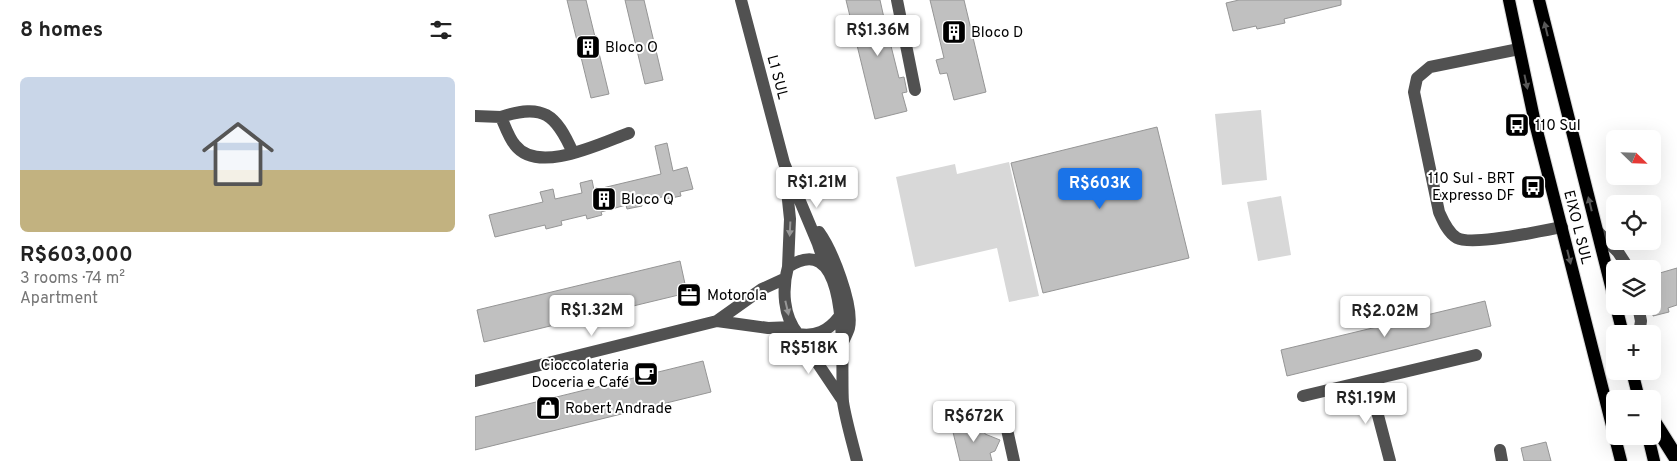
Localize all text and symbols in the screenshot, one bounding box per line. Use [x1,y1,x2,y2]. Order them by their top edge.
pin: R$1.36M [832,15,924,57]
icon: filters [427,16,455,44]
text: 8 homes [20,17,103,44]
building icon: Bloco D [941,19,967,45]
text: R$1.36M [846,21,910,41]
one-way arrow [1542,22,1550,37]
place label: Bloco D [971,24,1023,43]
building icon: Bloco O [575,34,601,60]
place label: Bloco O [605,39,658,58]
street label: L1 SUL [762,53,792,102]
one-way arrow [1522,74,1530,89]
icon: home [193,109,283,199]
bus stop icon: 110 Sul [1504,112,1530,138]
place label: 110 Sul [1535,117,1581,136]
north arrow [1606,130,1661,185]
map controls [1606,130,1661,445]
pin: R$1.21M [771,166,863,209]
pin: R$603K [1059,168,1141,210]
place label: 110 Sul - BRT Expresso DF [1428,170,1515,206]
text: R$1.21M [787,173,847,193]
text: R$603K [1069,174,1131,194]
bus stop icon: 110 Sul - BRT Expresso DF [1520,174,1546,200]
building icon: Bloco Q [591,186,617,212]
street label: EIXO L SUL [1558,188,1595,266]
place label: Bloco Q [621,191,674,210]
button: locate [1606,195,1661,250]
one-way arrow [1586,196,1594,211]
one-way arrow [786,221,794,237]
text: R$603,000 [20,242,133,269]
one-way arrow [1565,249,1573,264]
button: layers [1606,260,1661,315]
text: 3 rooms · 74 m² [20,269,125,289]
office icon: Motorola [676,282,702,308]
place label: Motorola [707,287,767,306]
text: Apartment [20,289,98,309]
pin: R$1.32M [546,294,638,337]
pin: R$2.02M [1339,296,1431,338]
one-way arrow [783,300,791,315]
text: R$1.32M [560,301,624,321]
text: R$2.02M [1351,302,1419,322]
button: + [1606,325,1661,380]
pin: R$518K [768,332,850,375]
text: R$518K [780,339,838,359]
place label: Cioccolateria Doceria e Café [532,357,629,393]
cafe icon: Cioccolateria Doceria e Café [633,361,659,387]
pin: R$1.19M [1320,382,1412,425]
text: R$1.19M [1336,389,1396,409]
button: − [1606,390,1661,445]
shop icon: Robert Andrade [535,395,561,421]
place label: Robert Andrade [565,400,672,419]
pin: R$672K [933,400,1015,443]
text: R$672K [944,407,1004,427]

